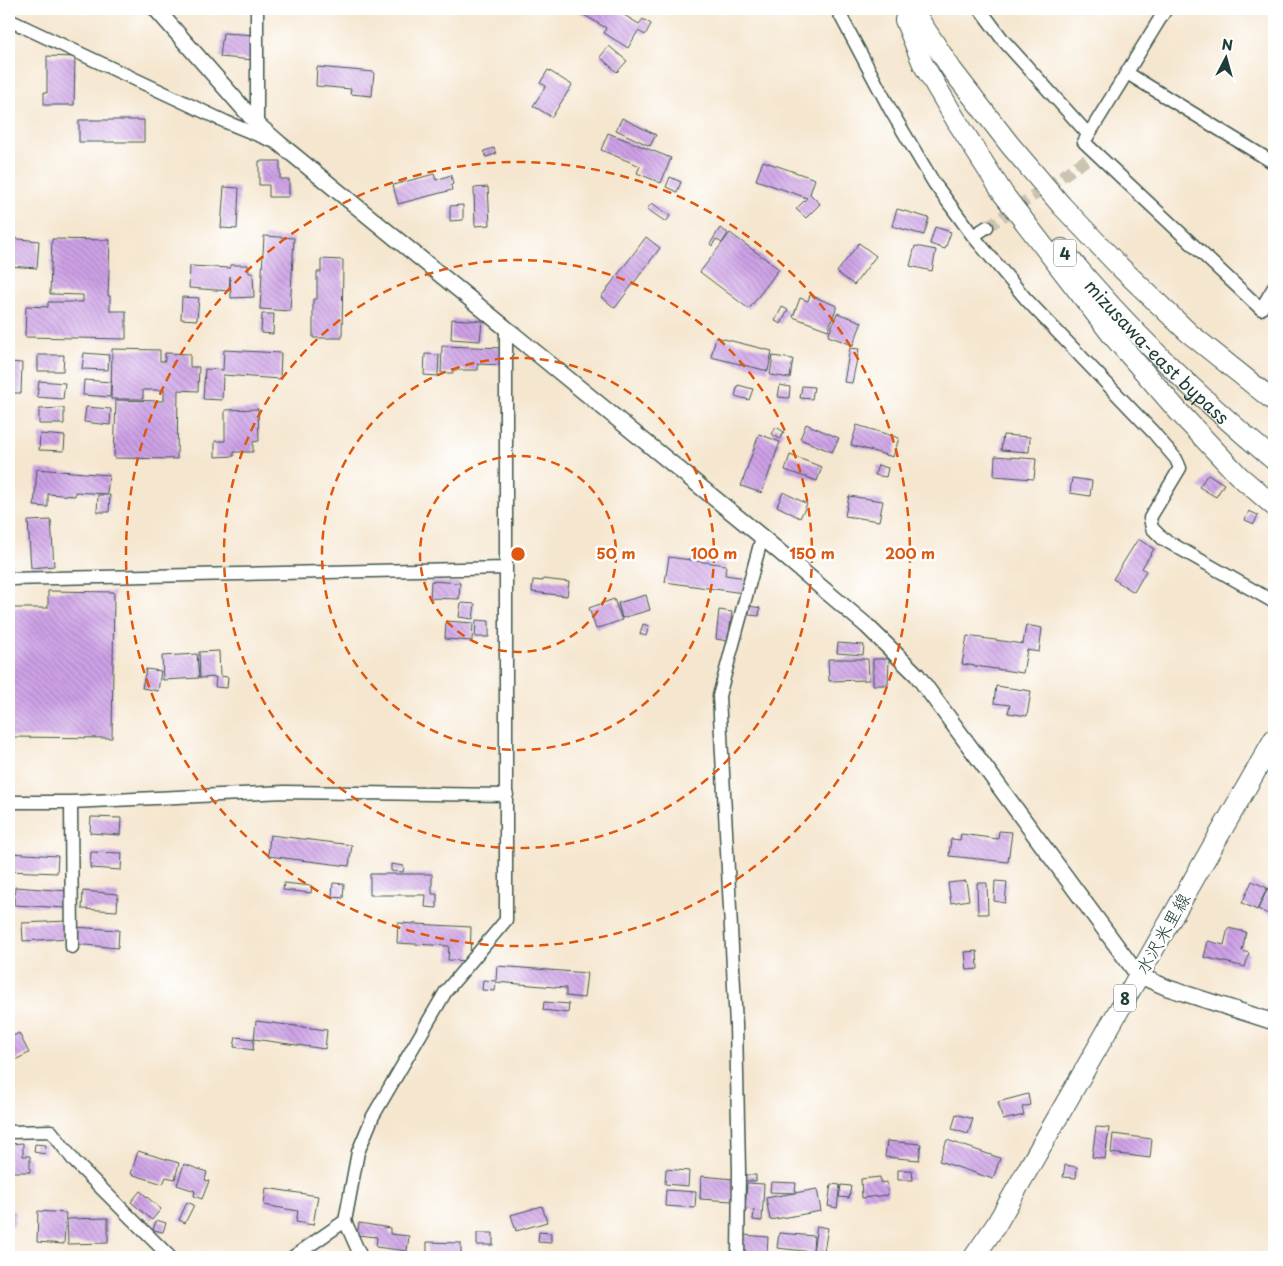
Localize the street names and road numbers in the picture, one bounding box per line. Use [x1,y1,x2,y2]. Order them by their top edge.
road number: 4 [1054,240,1076,266]
street label: mizusawa-east bypass [1079,272,1236,430]
street label: 水沢米里線 [1128,887,1196,979]
road number: 8 [1114,984,1136,1011]

